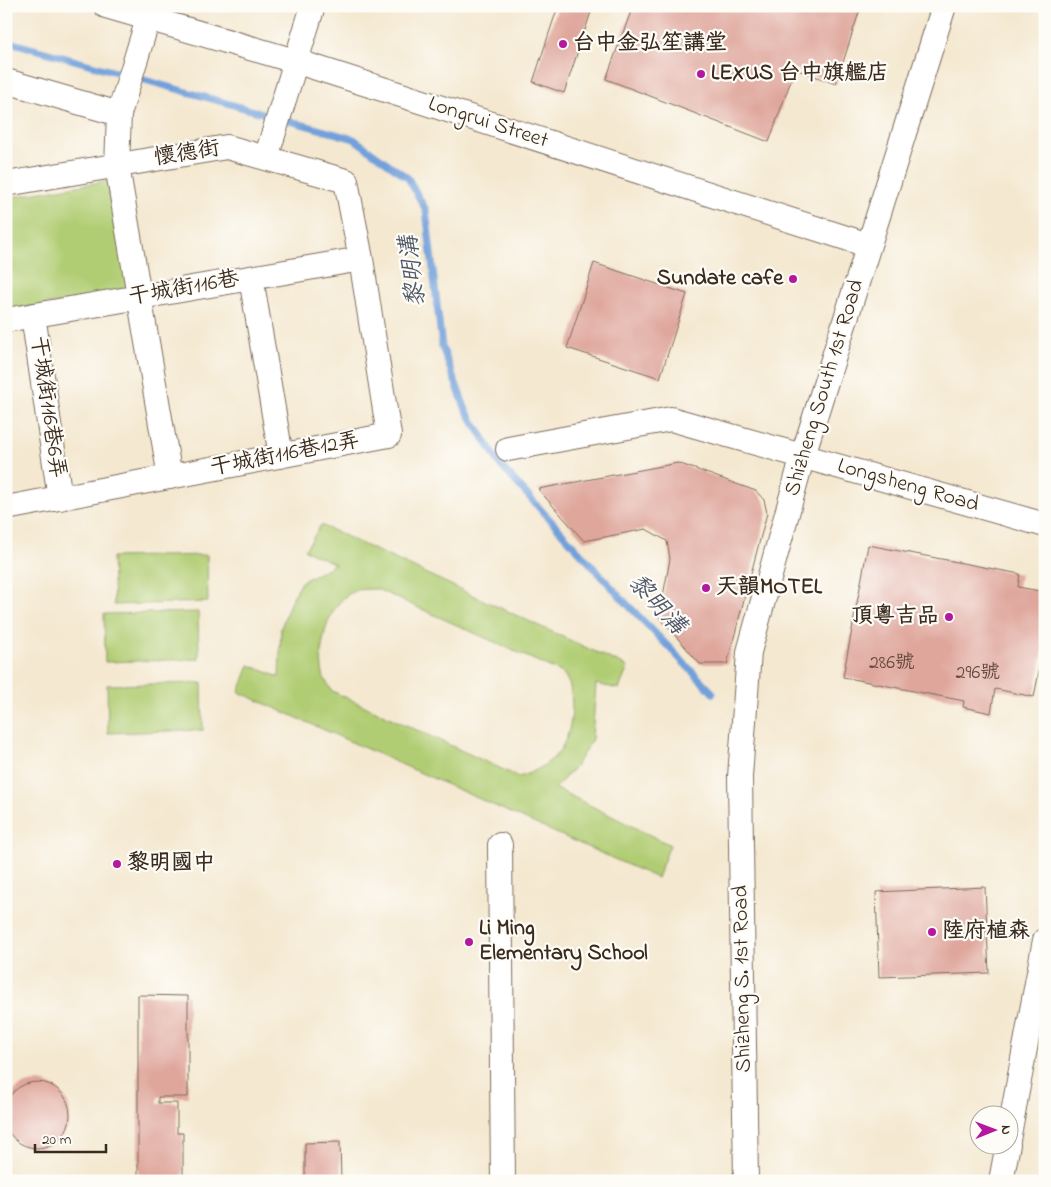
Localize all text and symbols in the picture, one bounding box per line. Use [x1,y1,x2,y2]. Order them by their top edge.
place label: 台中金弘笙講堂 [573,28,727,60]
marker: 台中金弘笙講堂 [557,38,569,50]
place label: LEXUS 台中旗艦店 [711,58,889,90]
marker: LEXUS 台中旗艦店 [695,68,707,80]
street label: Longrui Street [424,89,553,159]
street label: 懷德街 [152,133,222,175]
water label: 黎明溝 [392,231,436,309]
place label: Sundate cafe [657,263,784,295]
street label: 干城街116巷 [126,264,242,314]
marker: Sundate cafe [787,273,799,285]
street label: Shizheng South 1st Road [777,276,874,500]
street label: 干城街116巷6弄 [21,334,73,480]
street label: 干城街116巷12弄 [208,425,362,485]
street label: Longsheng Road [833,451,983,522]
water label: 黎明溝 [619,567,695,645]
place label: 天韻MOTEL [716,572,823,604]
marker: 天韻MOTEL [700,582,712,594]
place label: 頂粵吉品 [851,601,939,633]
marker: 頂粵吉品 [943,611,955,623]
house number: 286號 [869,649,915,678]
house number: 296號 [956,659,1000,688]
place label: 黎明國中 [127,848,215,880]
marker: 黎明國中 [111,858,123,870]
street label: Shizheng S. 1st Road [725,885,762,1073]
place label: Li Ming Elementary School [479,913,648,971]
place label: 陸府植森 [942,916,1030,948]
marker: 陸府植森 [926,926,938,938]
marker: Li Ming Elementary School [463,936,475,948]
north arrow [968,1104,1018,1154]
scale bar [35,1122,106,1154]
text: N [995,1125,1016,1135]
text: 20 m [42,1129,72,1151]

